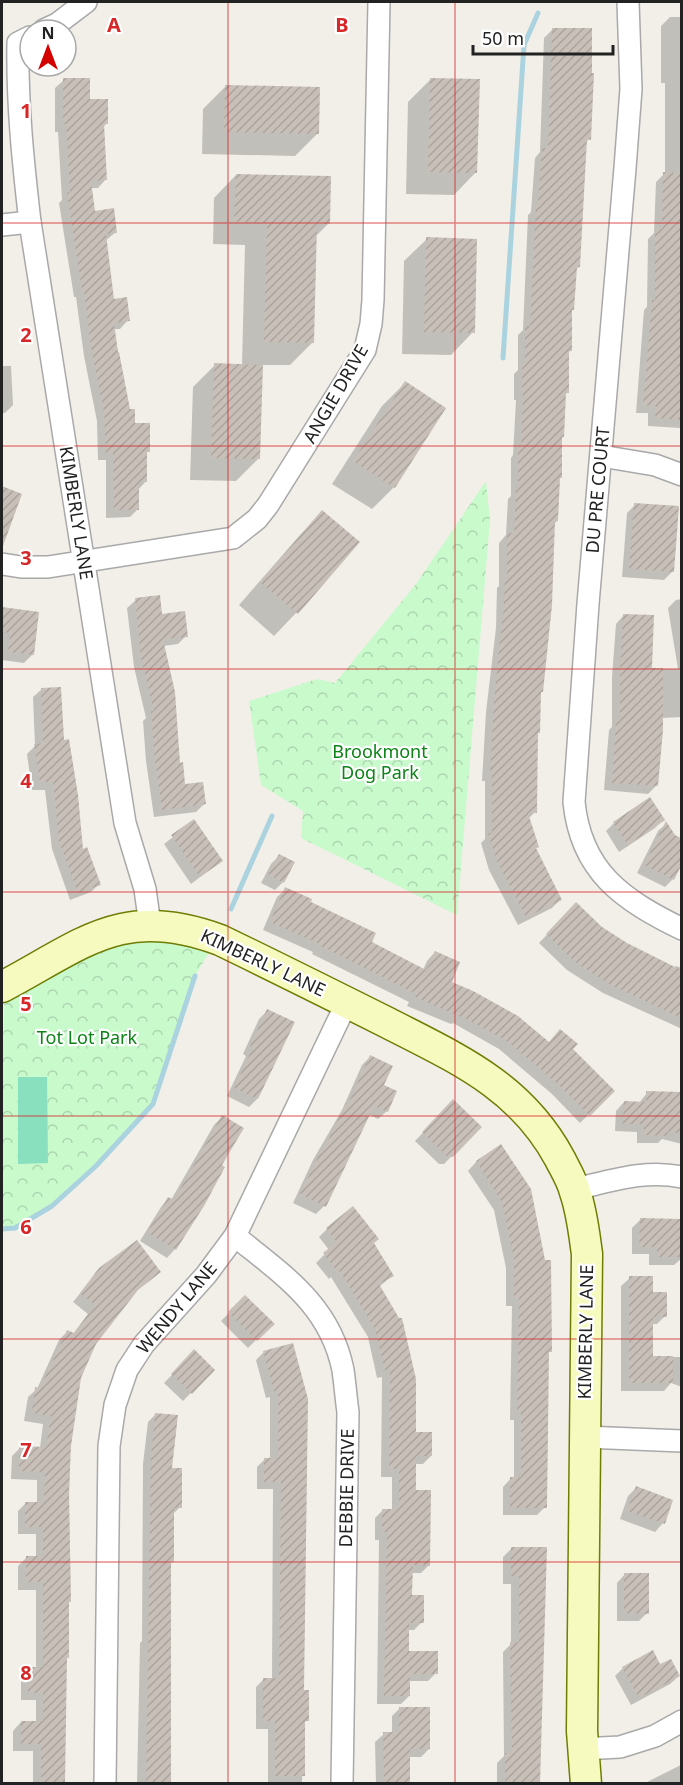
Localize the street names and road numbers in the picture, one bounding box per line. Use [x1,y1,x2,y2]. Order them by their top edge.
street label: ANGIE DRIVE [297,340,373,447]
street label: DU PRE COURT [580,426,615,554]
street label: KIMBERLY LANE [55,444,99,581]
street label: KIMBERLY LANE [197,923,330,1001]
street label: WENDY LANE [131,1256,222,1358]
street label: KIMBERLY LANE [572,1264,598,1400]
street label: DEBBIE DRIVE [333,1428,359,1547]

